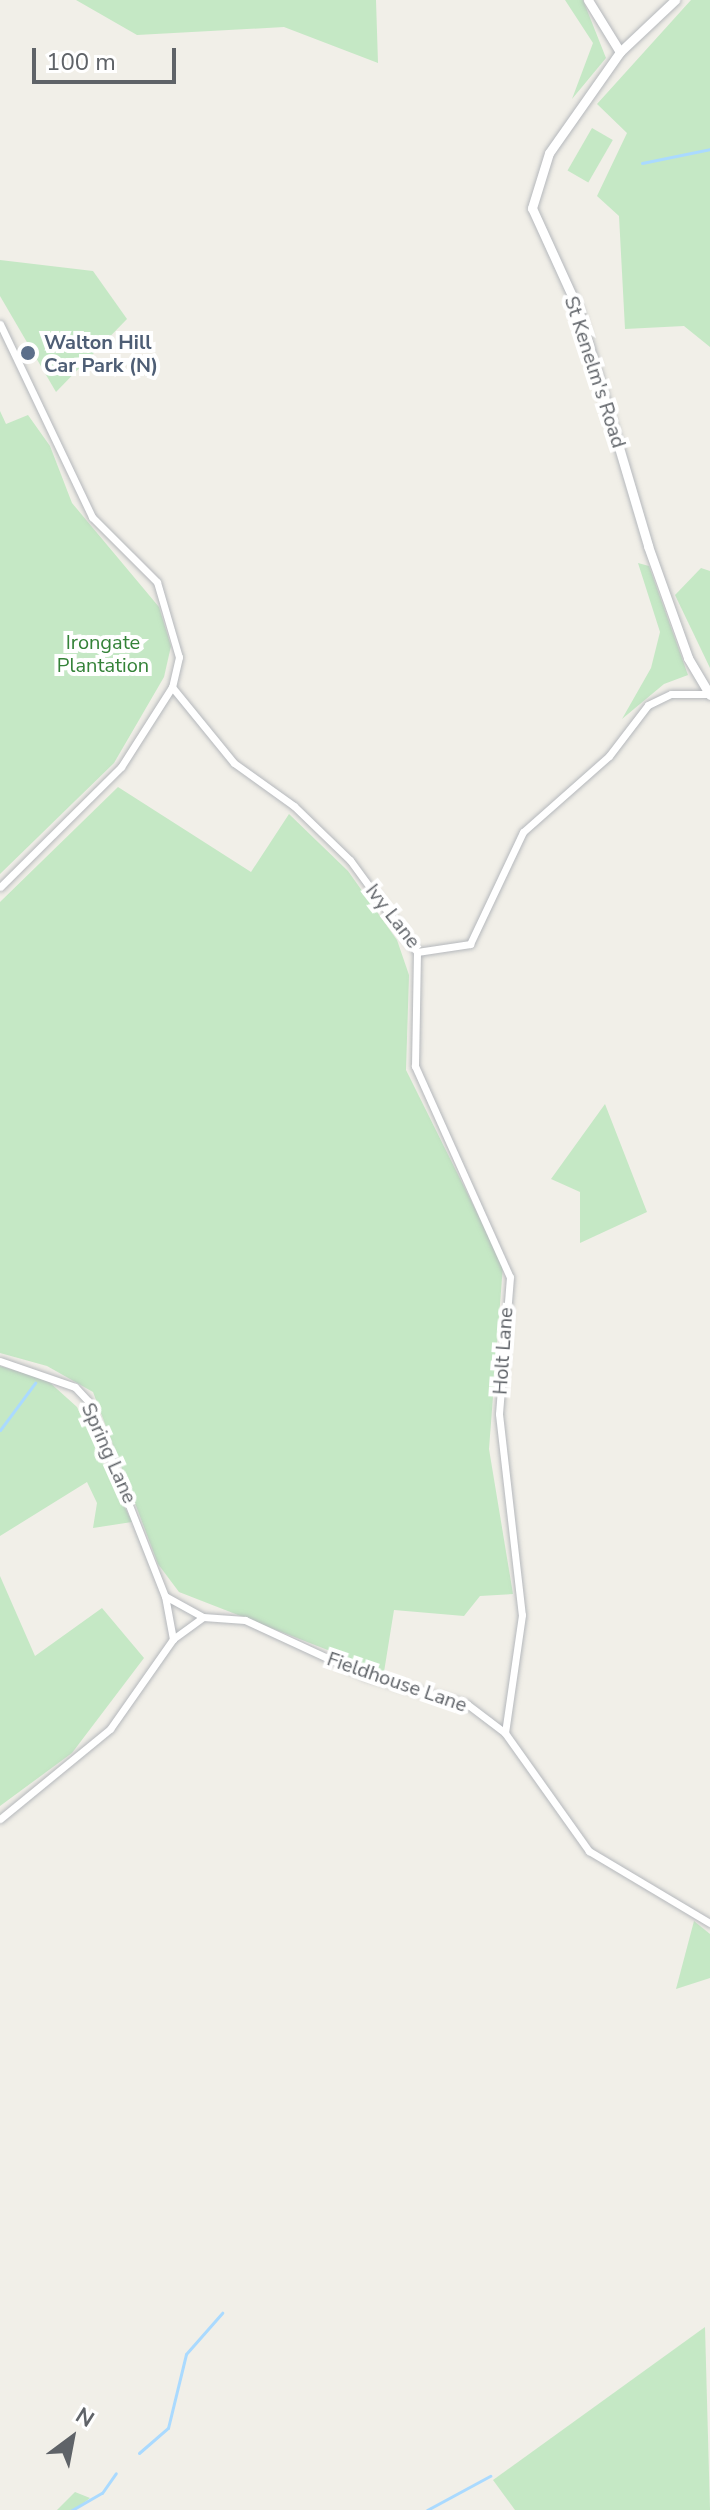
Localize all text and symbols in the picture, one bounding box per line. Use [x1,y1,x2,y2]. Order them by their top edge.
scale bar [36,32,180,82]
text: 100 m [46,46,116,78]
street label: St Kenelm's Road [559,293,631,451]
place label: Walton Hill Car Park (N) [44,330,158,377]
marker: Walton Hill Car Park (N) [19,344,37,362]
park label: Irongate Plantation [57,631,149,678]
street label: Ivy Lane [361,879,425,953]
street label: Holt Lane [488,1306,518,1396]
street label: Spring Lane [76,1399,142,1507]
street label: Fieldhouse Lane [324,1647,470,1717]
north arrow [32,2398,112,2478]
text: N [70,2401,100,2435]

